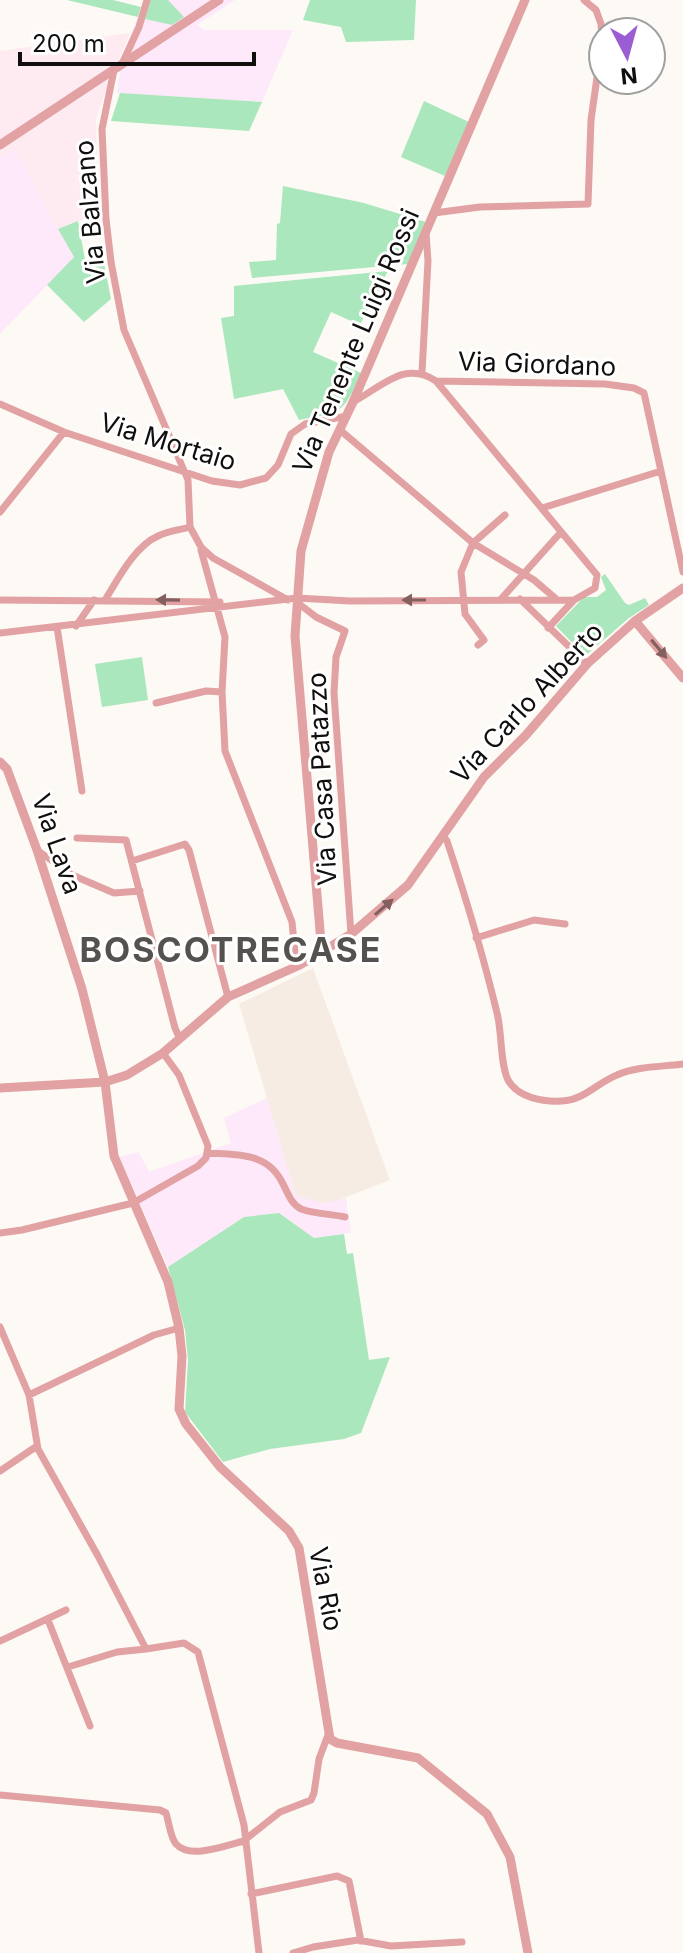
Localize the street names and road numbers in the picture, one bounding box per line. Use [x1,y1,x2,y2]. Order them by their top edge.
street label: Via Balzano [68,139,111,285]
street label: Via Tenente Luigi Rossi [286,204,425,478]
street label: Via Giordano [457,345,617,382]
street label: Via Mortaio [96,406,240,477]
street label: Via Carlo Alberto [444,616,609,789]
street label: Via Casa Patazzo [300,671,343,887]
street label: Via Lava [26,790,89,898]
street label: Via Rio [303,1544,350,1633]

